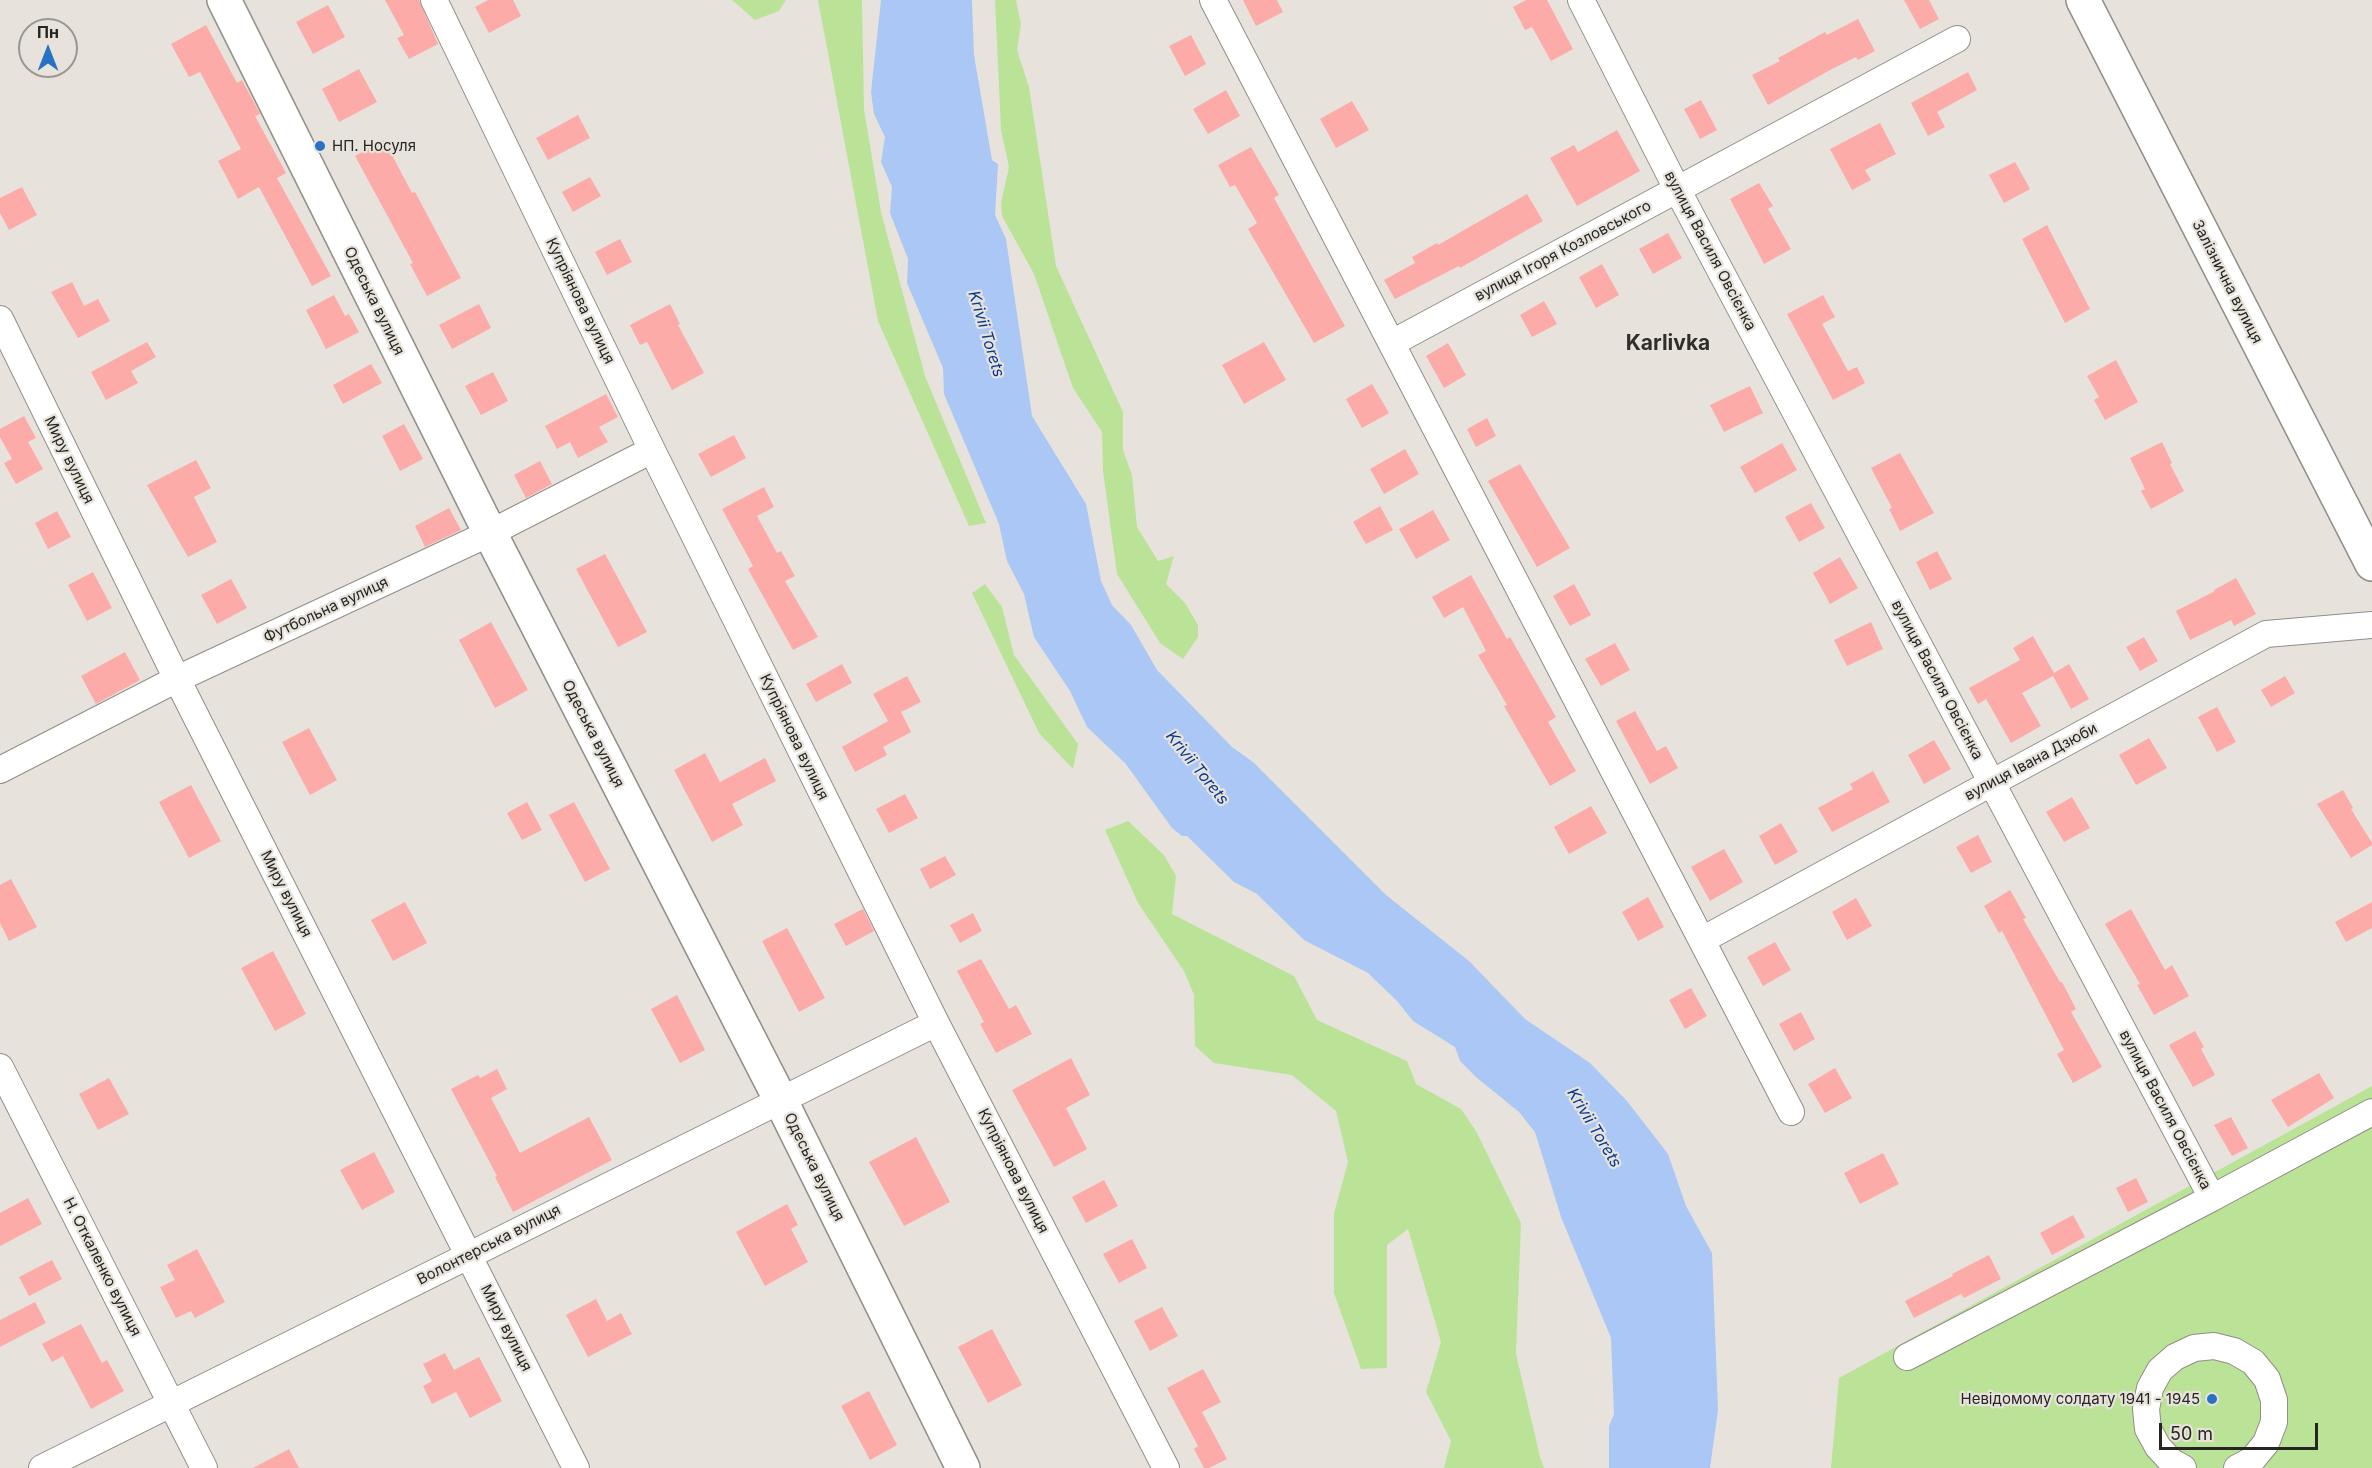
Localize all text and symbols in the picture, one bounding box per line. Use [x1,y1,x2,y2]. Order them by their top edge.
north arrow [18,18,78,78]
text: Пн [37,22,59,42]
place label: НП. Носуля [332,137,416,155]
marker: НП. Носуля [313,139,327,153]
street label: вулиця Василя Овсієнка [1660,168,1760,334]
street label: вулиця Ігоря Козловського [1472,197,1654,305]
street label: Залізнична вулиця [2188,217,2266,347]
street label: Купріянова вулиця [542,235,618,367]
street label: Одеська вулиця [340,244,408,358]
water label: Krivii Torets [964,288,1008,380]
district label: Karlivka [1626,331,1710,357]
street label: Миру вулиця [40,413,98,507]
street label: Футбольна вулиця [261,573,391,647]
street label: вулиця Василя Овсієнка [1887,597,1987,763]
street label: Купріянова вулиця [756,671,832,803]
street label: Одеська вулиця [558,677,628,791]
street label: вулиця Івана Дзюби [1962,719,2100,805]
water label: Krivii Torets [1161,727,1233,809]
street label: Миру вулиця [256,848,316,940]
street label: вулиця Василя Овсієнка [2115,1027,2215,1193]
water label: Krivii Torets [1563,1085,1625,1171]
street label: Купріянова вулиця [974,1106,1052,1236]
street label: Одеська вулиця [780,1110,848,1224]
street label: Н. Откаленко вулиця [59,1195,145,1339]
street label: Волонтерська вулиця [414,1201,564,1289]
street label: Миру вулиця [476,1282,536,1374]
place label: Невідомому солдату 1941 - 1945 [1960,1390,2200,1408]
marker: Невідомому солдату 1941 - 1945 [2205,1392,2219,1406]
scale bar [2162,1411,2321,1449]
text: 50 m [2170,1423,2213,1444]

